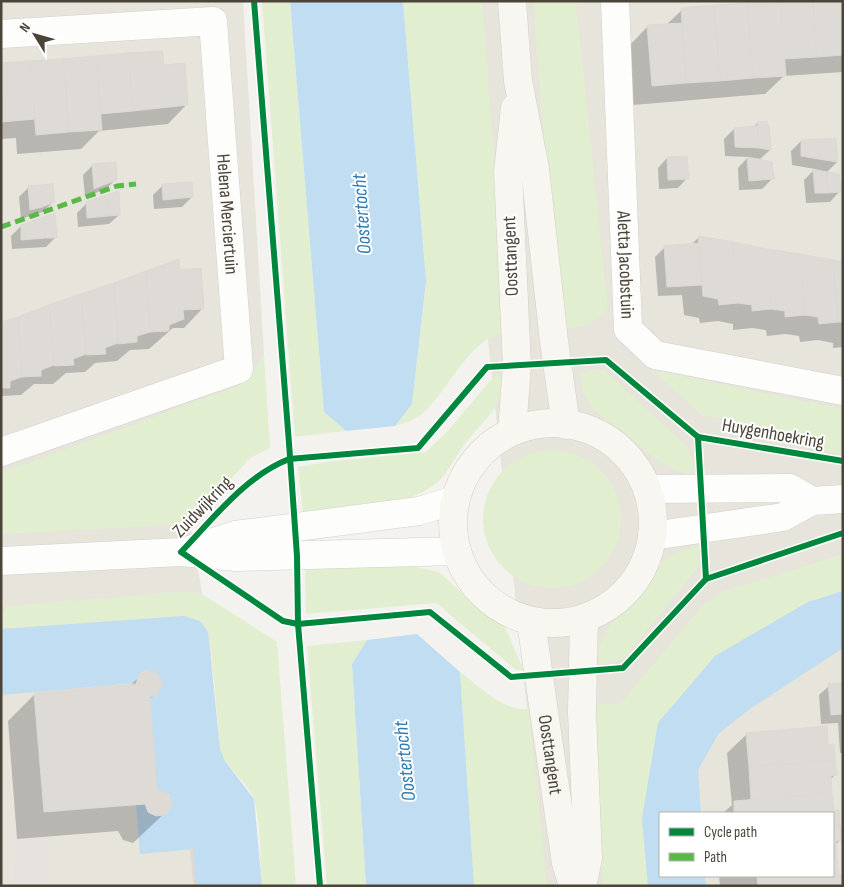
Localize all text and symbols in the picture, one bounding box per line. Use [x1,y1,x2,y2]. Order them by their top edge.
north arrow [10,10,60,60]
text: N [16,19,34,36]
street label: Helena Merciertuin [211,153,243,275]
water label: Oostertocht [347,172,377,255]
street label: Aletta Jacobstuin [612,209,639,319]
street label: Oosttangent [498,215,524,296]
street label: Huygenhoekring [720,414,826,454]
street label: Zuidwijkring [168,471,238,543]
street label: Oosttangent [533,713,567,796]
water label: Oostertocht [389,719,421,802]
legend [659,812,834,877]
text: Cycle path [704,823,757,842]
text: Path [704,848,727,867]

